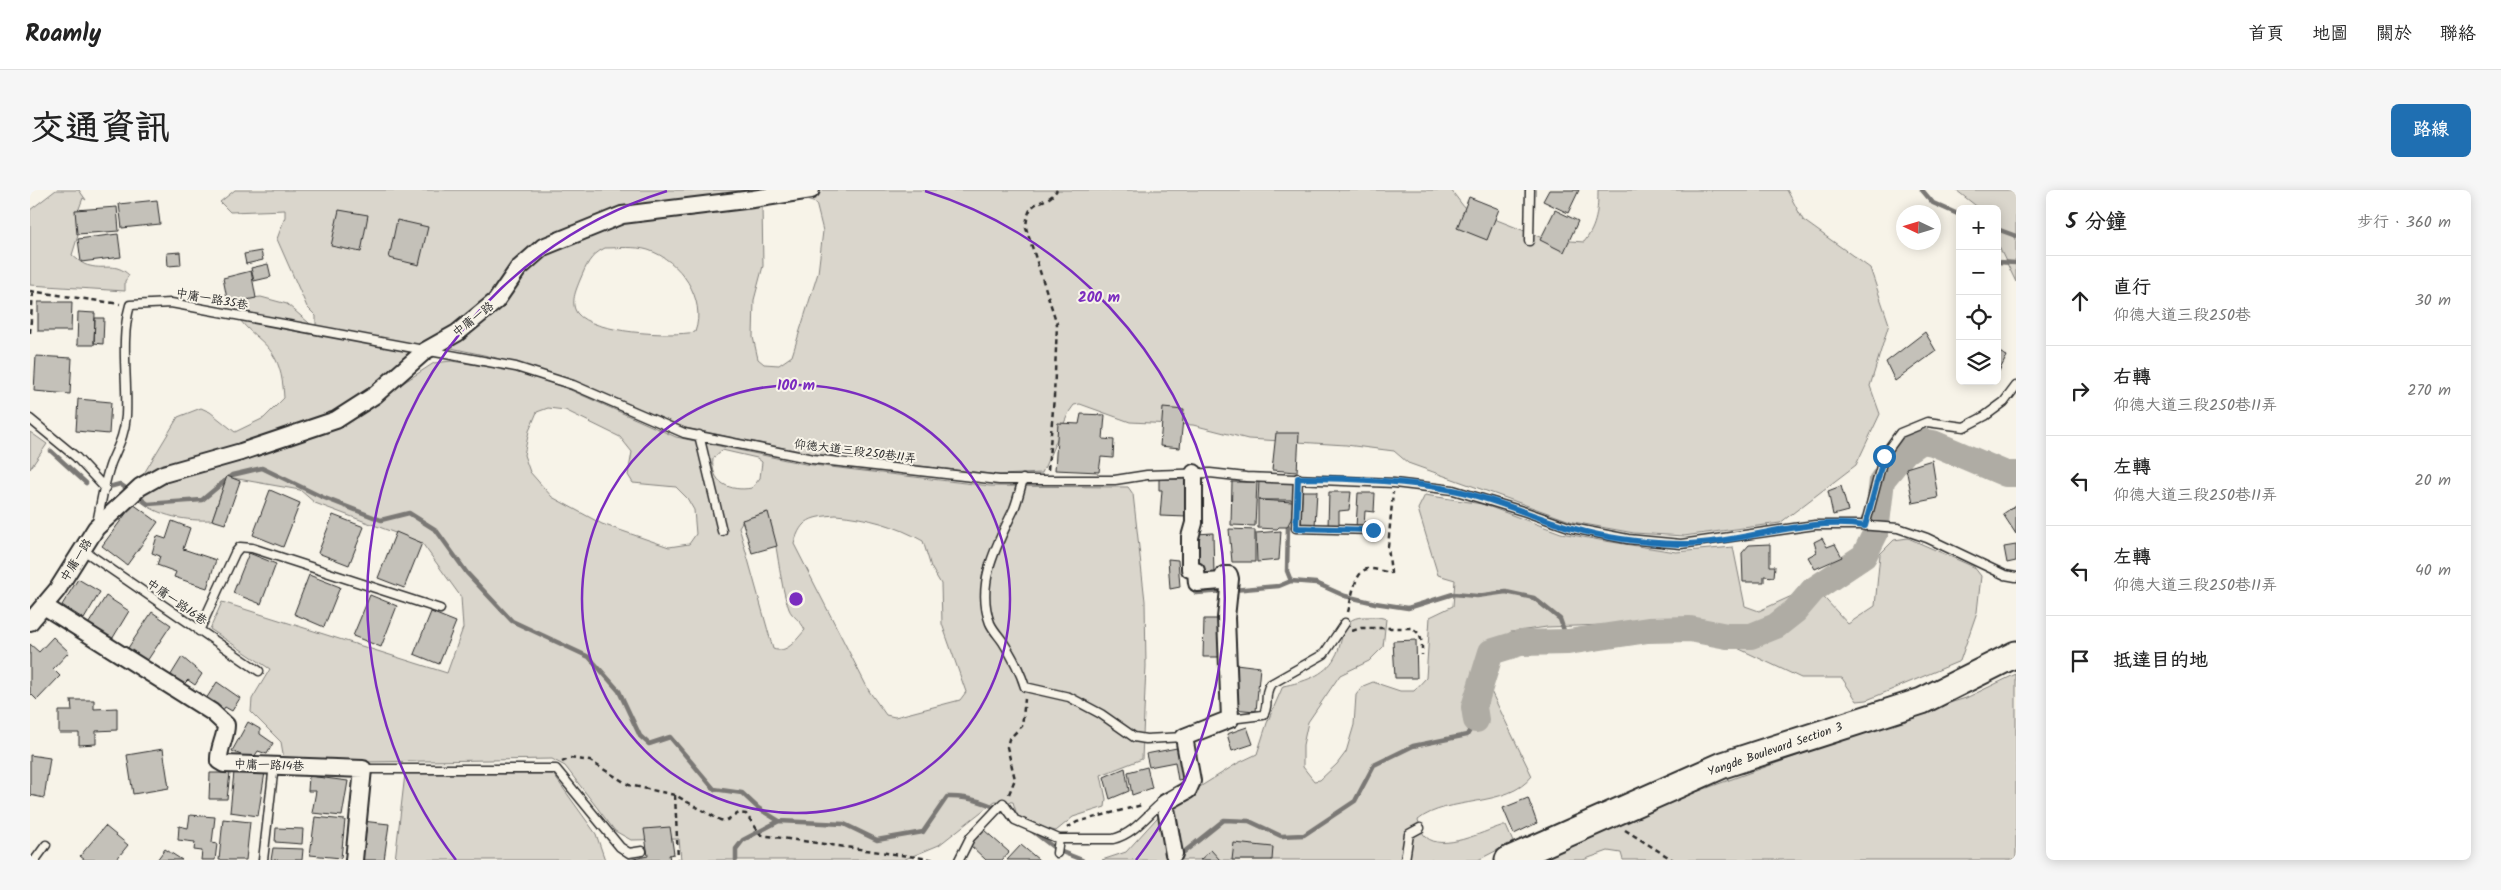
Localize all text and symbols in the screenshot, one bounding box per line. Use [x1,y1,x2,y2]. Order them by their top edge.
text: Roamly [25,15,101,54]
text: 首頁 [2248,20,2284,49]
text: 地圖 [2312,20,2348,49]
text: 關於 [2376,20,2412,49]
text: 聯絡 [2440,20,2476,49]
text: 交通資訊 [30,102,170,158]
button: 路線 [2391,104,2471,157]
north arrow [1896,205,1941,250]
map controls [1956,205,2001,385]
button: + [1956,205,2001,250]
text: 5 分鐘 [2066,206,2127,239]
text: 步行 · 360 m [2357,210,2451,235]
button: − [1956,250,2001,295]
text: 直行 [2113,273,2151,303]
street label: 中庸一路35巷 [174,284,250,315]
text: 200 m [1078,286,1120,310]
icon: ahead [2066,287,2094,315]
text: 30 m [2415,288,2451,313]
button: locate [1956,295,2001,340]
street label: 中庸一路 [449,297,498,342]
text: 仰德大道三段250巷 [2113,303,2251,328]
button: layers [1956,340,2001,385]
text: 右轉 [2113,363,2151,393]
text: 100 m [777,374,815,398]
icon: right [2066,377,2094,405]
text: 270 m [2407,378,2451,403]
text: 仰德大道三段250巷11弄 [2113,393,2277,418]
street label: 仰德大道三段250巷11弄 [793,435,917,468]
route start [1873,445,1896,468]
text: 左轉 [2113,453,2151,483]
icon: left [2066,467,2094,495]
text: 20 m [2415,468,2451,493]
text: 仰德大道三段250巷11弄 [2113,483,2277,508]
route end [1362,519,1385,542]
street label: 中庸一路 [56,535,97,586]
text: 左轉 [2113,543,2151,573]
icon: left [2066,557,2094,585]
text: 40 m [2415,558,2451,583]
text: 仰德大道三段250巷11弄 [2113,573,2277,598]
street label: 中庸一路16巷 [142,574,211,630]
centre of rings [787,590,805,608]
text: 抵達目的地 [2113,646,2208,676]
icon: arrive [2066,647,2094,675]
street label: Yangde Boulevard Section 3 [1705,717,1845,782]
street label: 中庸一路14巷 [233,755,304,776]

